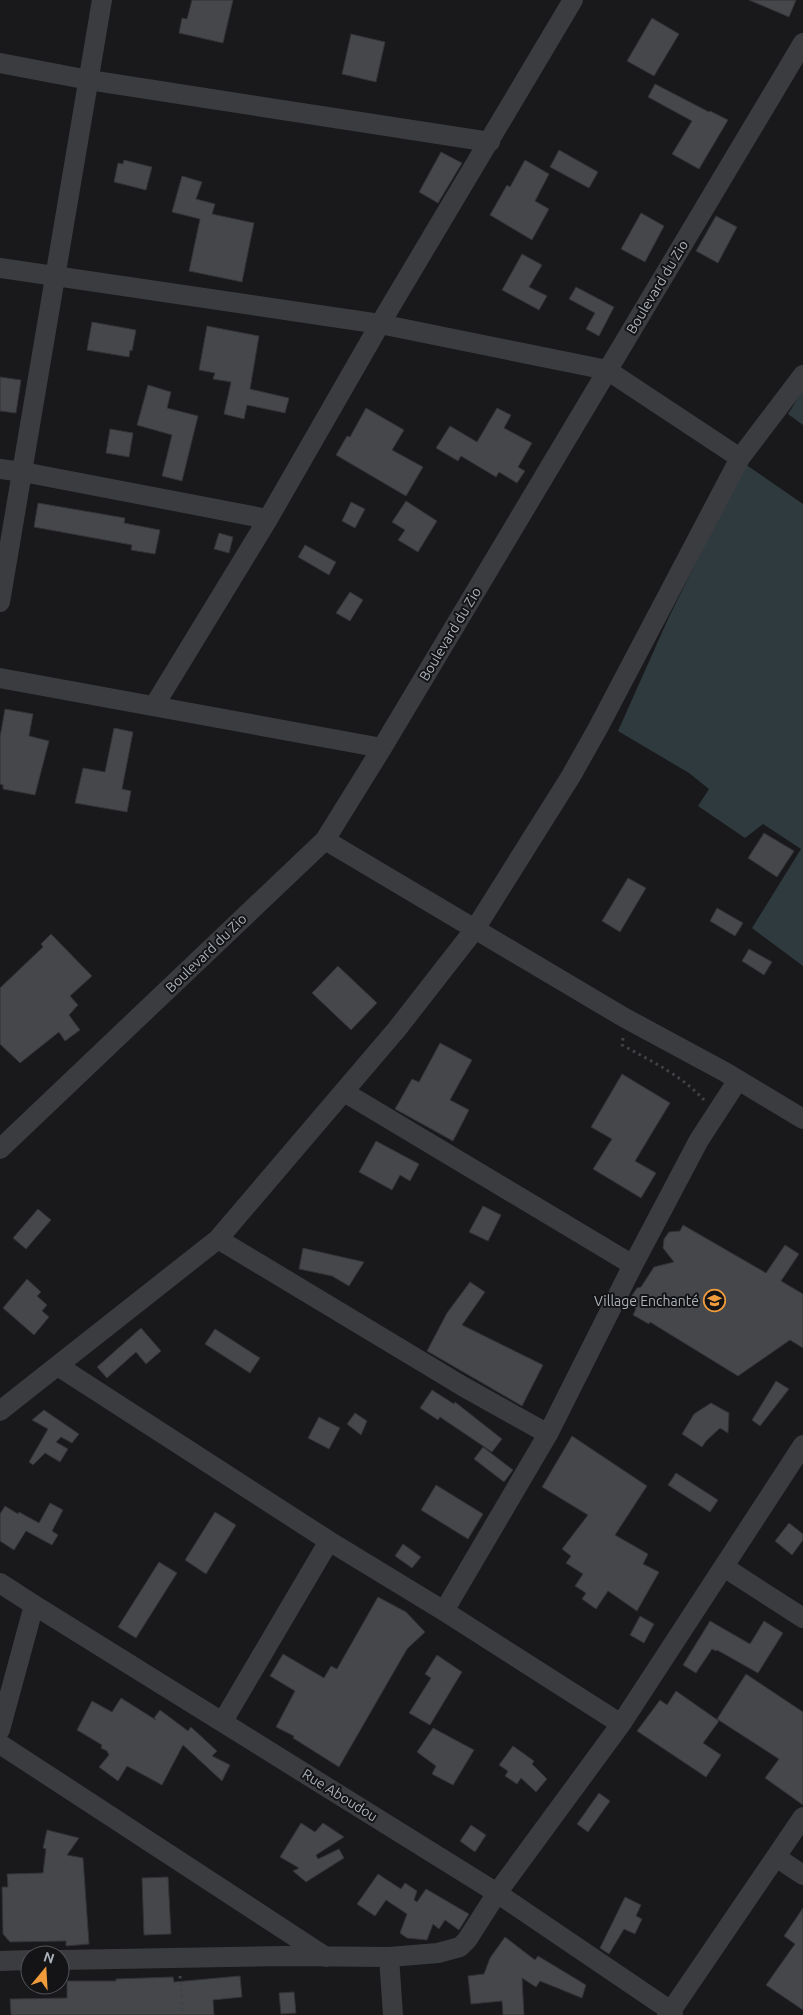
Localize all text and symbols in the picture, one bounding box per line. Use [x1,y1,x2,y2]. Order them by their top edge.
street label: Boulevard du Zio [623,237,691,337]
street label: Boulevard du Zio [416,584,484,684]
street label: Boulevard du Zio [162,910,250,996]
school or university icon: Village Enchanté [703,1289,727,1313]
place label: Village Enchanté [594,1293,699,1309]
street label: Rue Aboudou [300,1766,380,1824]
north arrow [20,1945,70,1995]
text: N [42,1948,56,1967]

